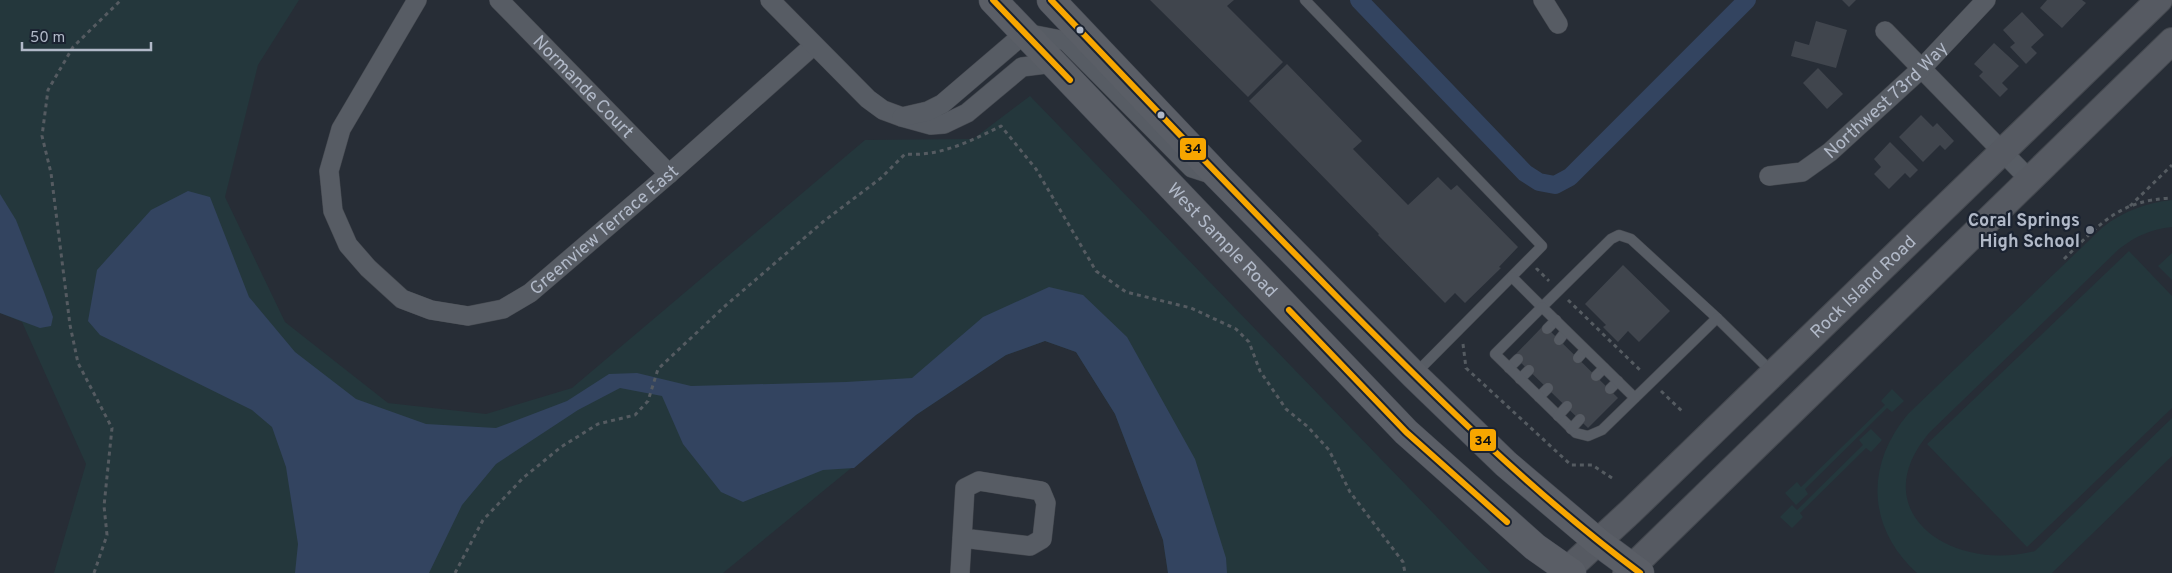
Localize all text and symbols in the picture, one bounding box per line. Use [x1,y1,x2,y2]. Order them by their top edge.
scale bar [22,20,151,52]
unlabelled marker [1075,25,1085,35]
text: 50 m [30,29,65,48]
street label: Normande Court [527,31,638,144]
street label: Northwest 73rd Way [1820,37,1954,165]
unlabelled marker [1156,110,1166,120]
line badge: 34 [1179,137,1207,161]
text: 34 [1184,141,1202,158]
street label: Greenview Terrace East [525,161,684,301]
street label: West Sample Road [1161,179,1282,303]
place label: Coral Springs High School [1968,210,2080,254]
marker: Coral Springs High School [2084,224,2096,236]
street label: Rock Island Road [1806,231,1922,344]
line badge: 34 [1469,428,1497,452]
text: 34 [1474,433,1492,450]

